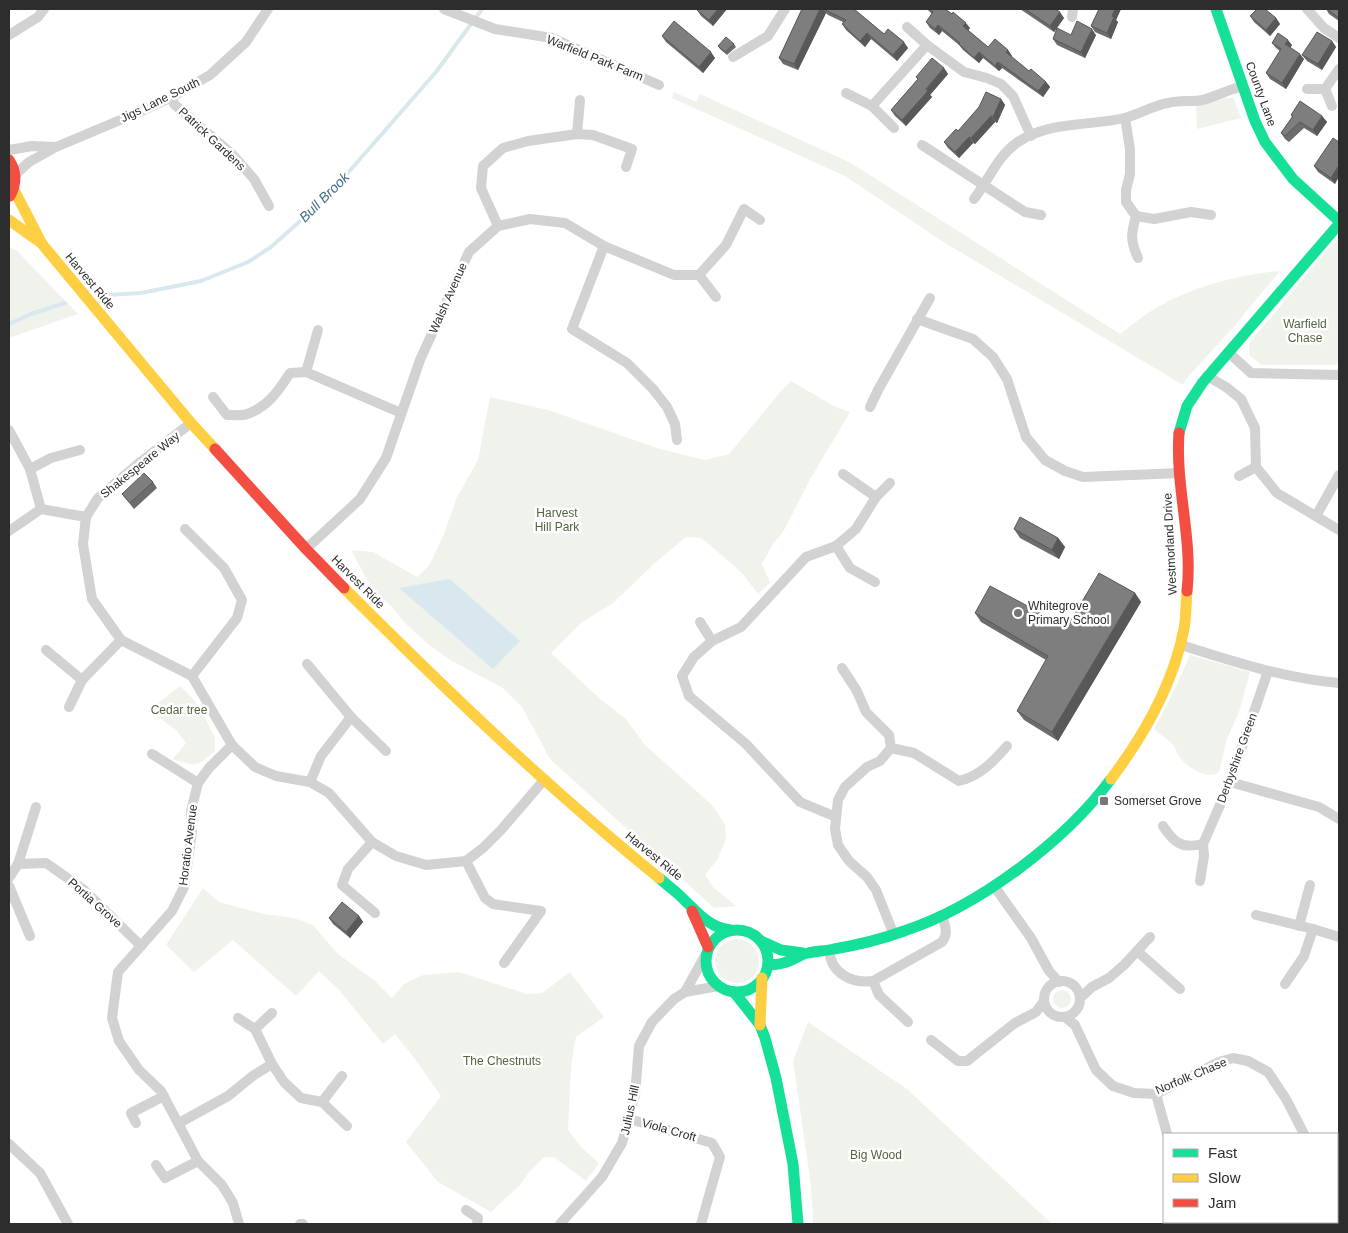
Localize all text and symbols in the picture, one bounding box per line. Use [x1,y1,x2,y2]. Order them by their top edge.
street label: Warfield Park Farm [545,32,645,84]
street label: County Lane [1243,60,1279,129]
street label: Jigs Lane South [118,75,202,125]
street label: Patrick Gardens [176,105,248,173]
water label: Bull Brook [296,168,353,225]
street label: Harvest Ride [62,250,118,312]
street label: Walsh Avenue [426,260,470,336]
park label: Warfield Chase [1283,317,1327,345]
street label: Shakespeare Way [98,429,182,501]
street label: Westmorland Drive [1160,492,1180,595]
park label: Harvest Hill Park [535,506,580,534]
street label: Harvest Ride [329,553,388,612]
place label: Whitegrove Primary School [1028,599,1109,627]
marker: Whitegrove Primary School [1012,607,1024,619]
park label: Cedar tree [151,703,208,717]
street label: Derbyshire Green [1214,711,1260,805]
place label: Somerset Grove [1114,794,1202,808]
marker: Somerset Grove [1098,795,1110,807]
street label: Horatio Avenue [176,803,200,886]
street label: Harvest Ride [623,829,686,883]
street label: Portia Grove [65,875,125,931]
park label: The Chestnuts [463,1054,541,1068]
street label: Norfolk Chase [1153,1055,1229,1097]
street label: Julius Hill [618,1084,642,1136]
street label: Viola Croft [640,1116,698,1145]
legend [1163,1133,1338,1223]
text: Fast [1208,1144,1238,1161]
park label: Big Wood [850,1148,902,1162]
text: Slow [1208,1169,1241,1186]
text: Jam [1208,1194,1236,1211]

